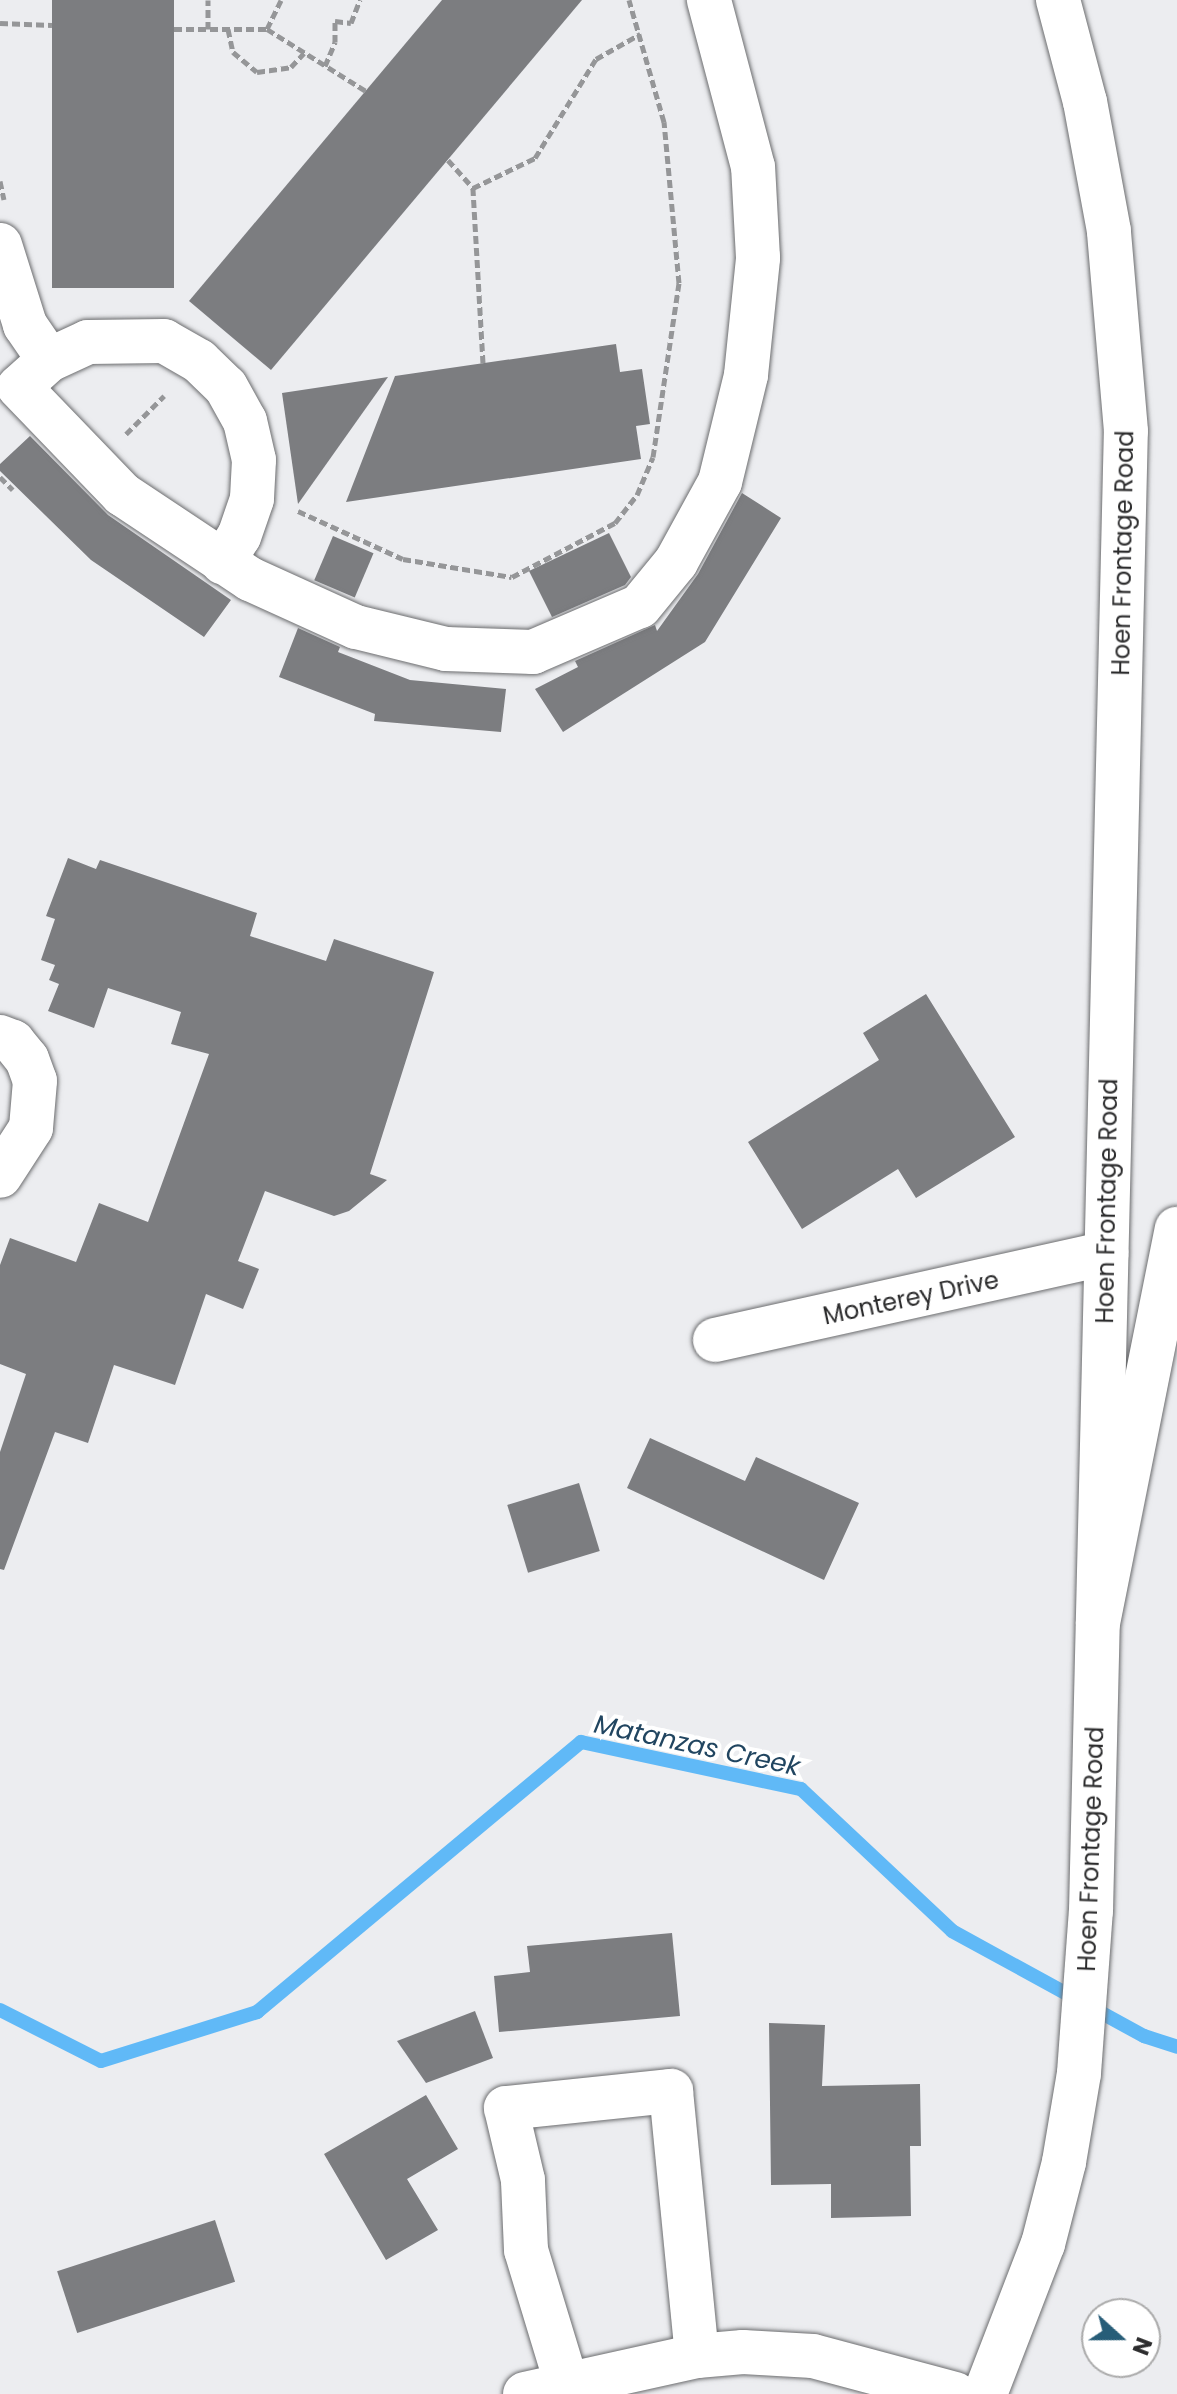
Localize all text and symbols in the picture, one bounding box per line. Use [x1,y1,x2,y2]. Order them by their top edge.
street label: Hoen Frontage Road [1106,430,1140,676]
street label: Hoen Frontage Road [1090,1078,1124,1324]
street label: Monterey Drive [821,1265,1001,1331]
water label: Matanzas Creek [591,1709,803,1783]
street label: Hoen Frontage Road [1072,1726,1110,1972]
north arrow [1081,2298,1161,2378]
text: N [1125,2333,1159,2359]

